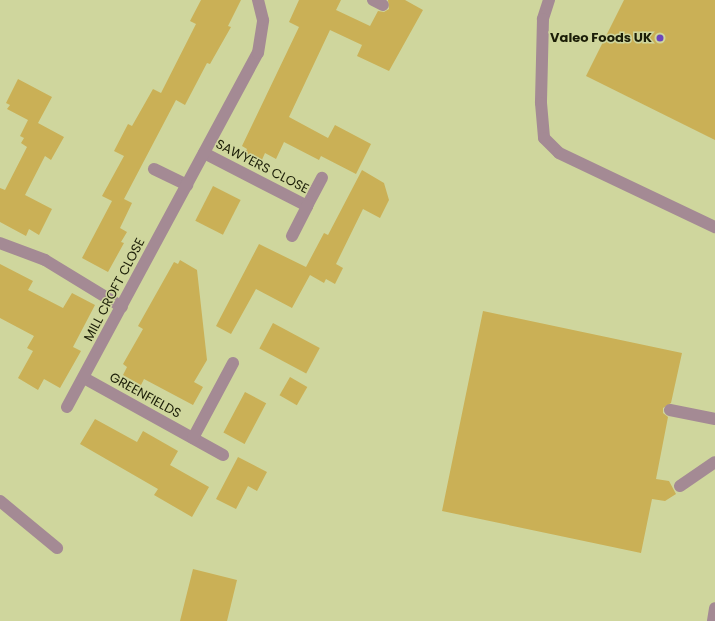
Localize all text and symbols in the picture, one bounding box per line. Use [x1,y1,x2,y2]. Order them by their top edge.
place label: Valeo Foods UK [550,30,652,46]
marker: Valeo Foods UK [655,33,665,43]
street label: SAWYERS CLOSE [213,137,311,197]
street label: MILL CROFT CLOSE [81,236,149,344]
street label: GREENFIELDS [107,370,183,422]

